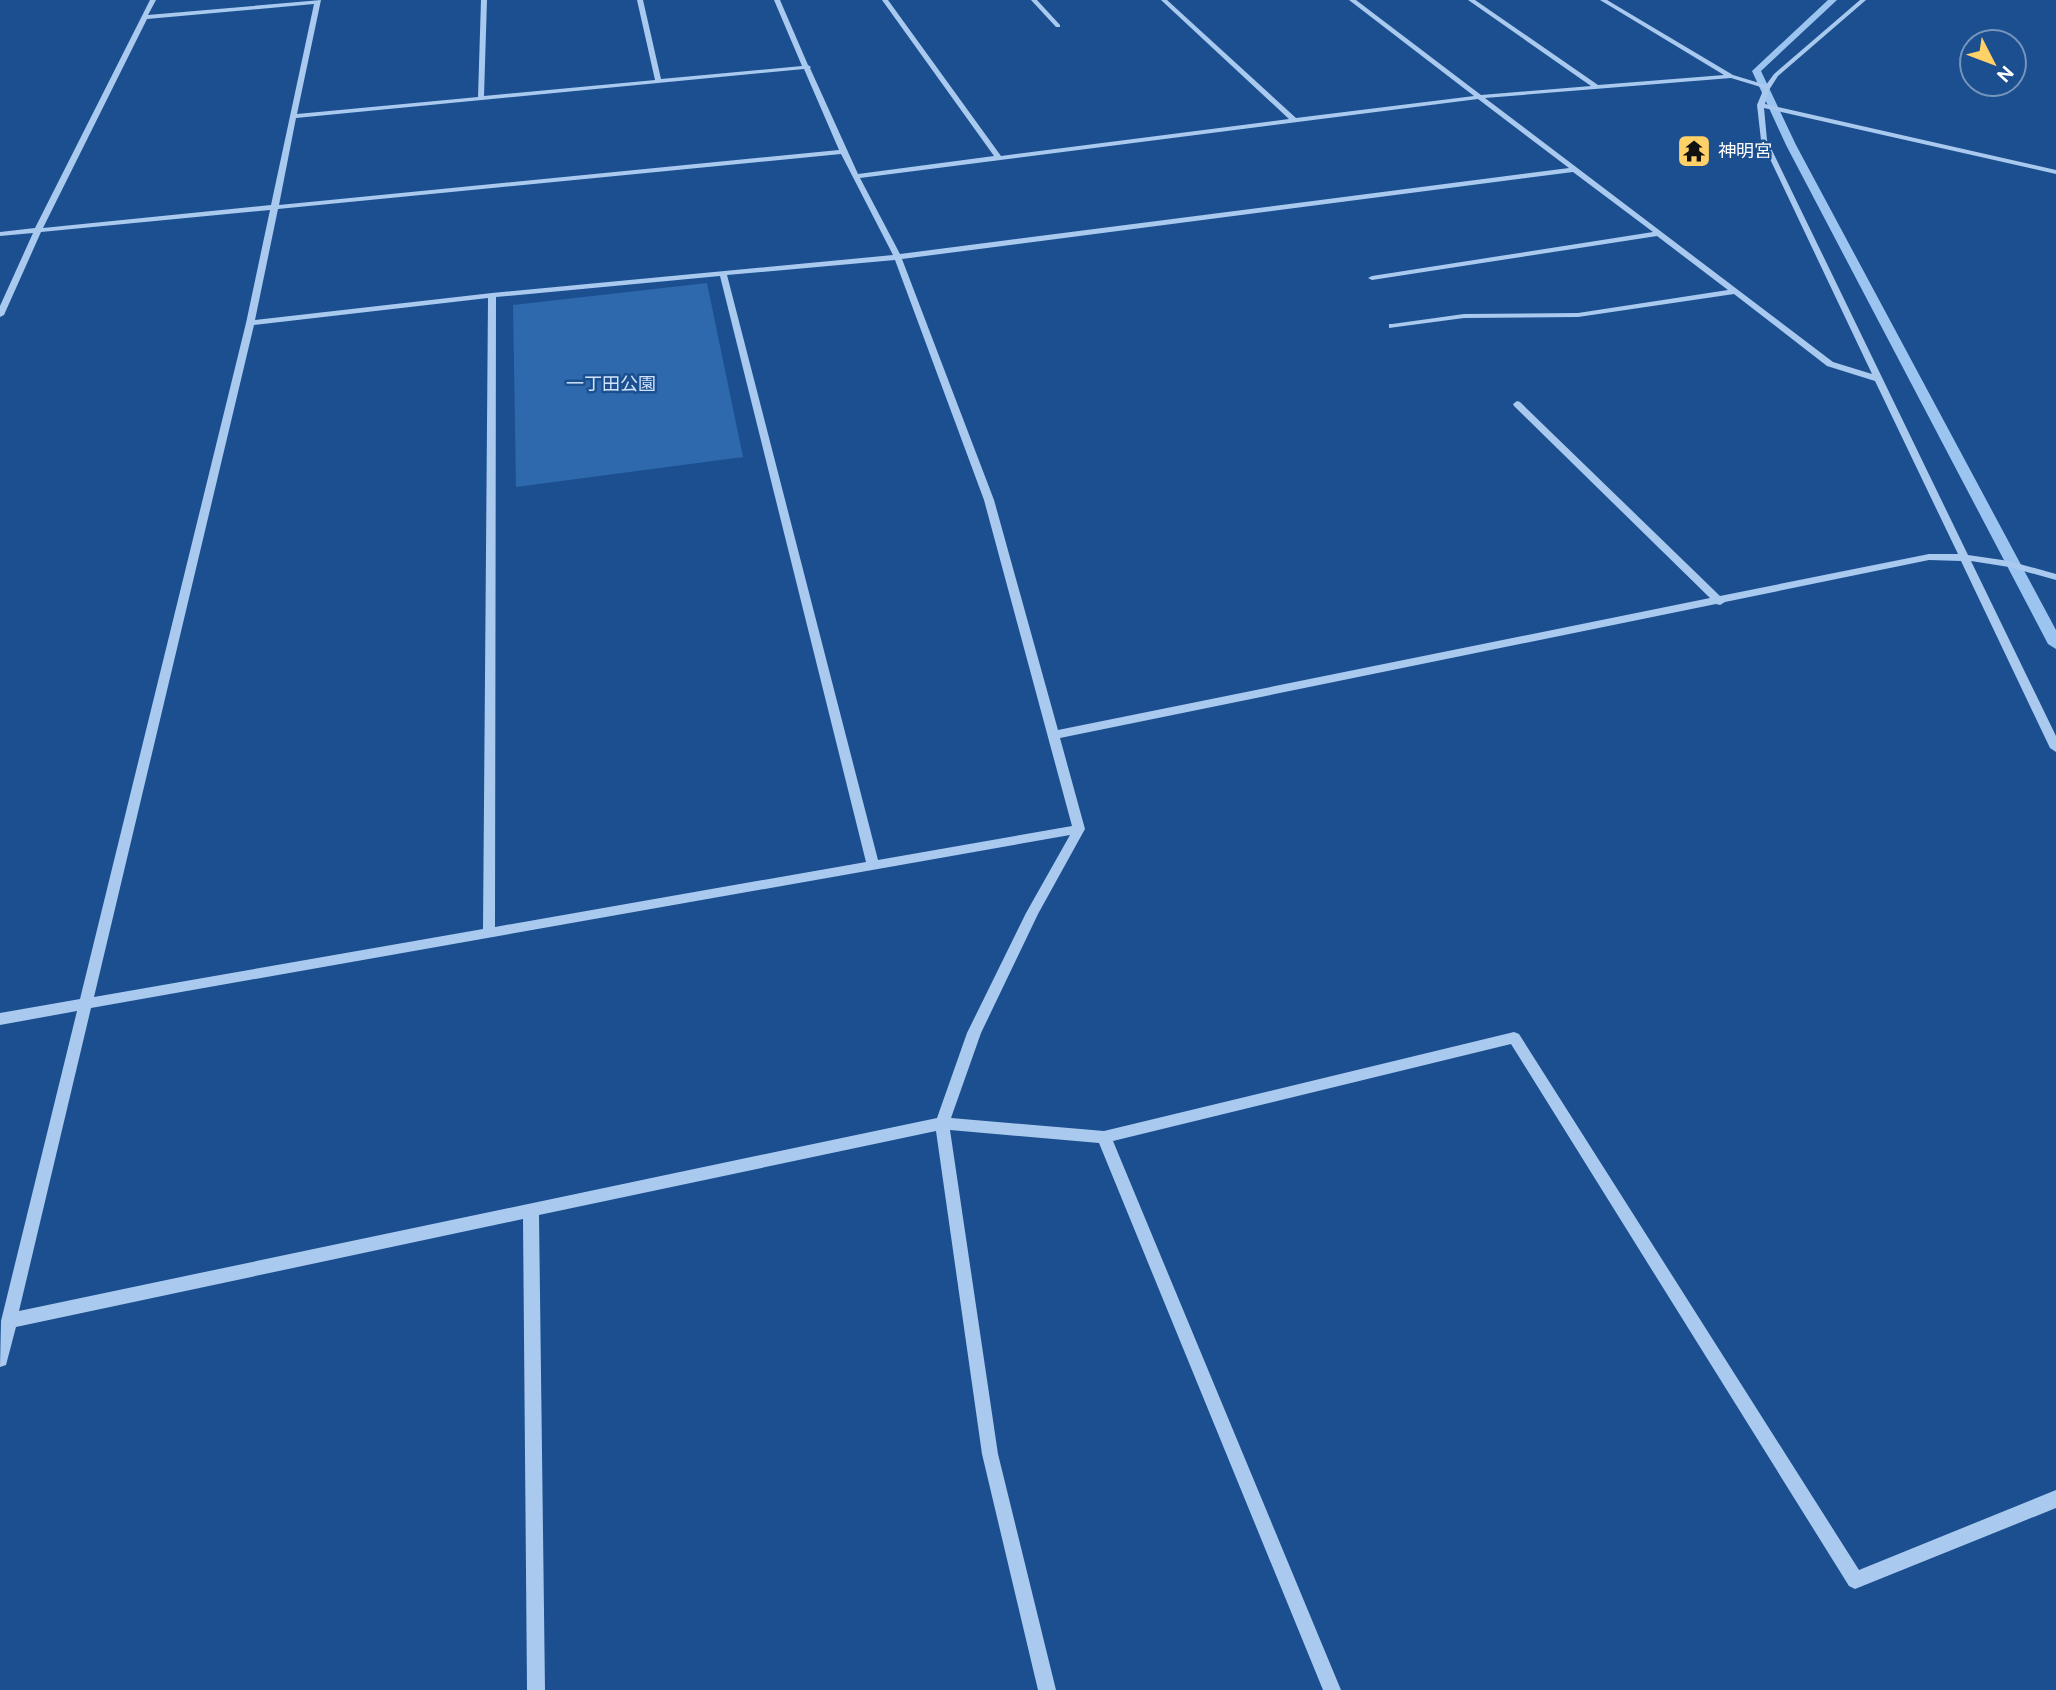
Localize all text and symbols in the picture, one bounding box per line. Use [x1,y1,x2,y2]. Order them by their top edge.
north arrow [1958,28,2028,98]
text: N [1991,61,2019,88]
temple icon: 神明宮 [1675,132,1713,170]
place label: 神明宮 [1718,139,1772,163]
park label: 一丁田公園 [566,372,656,396]

